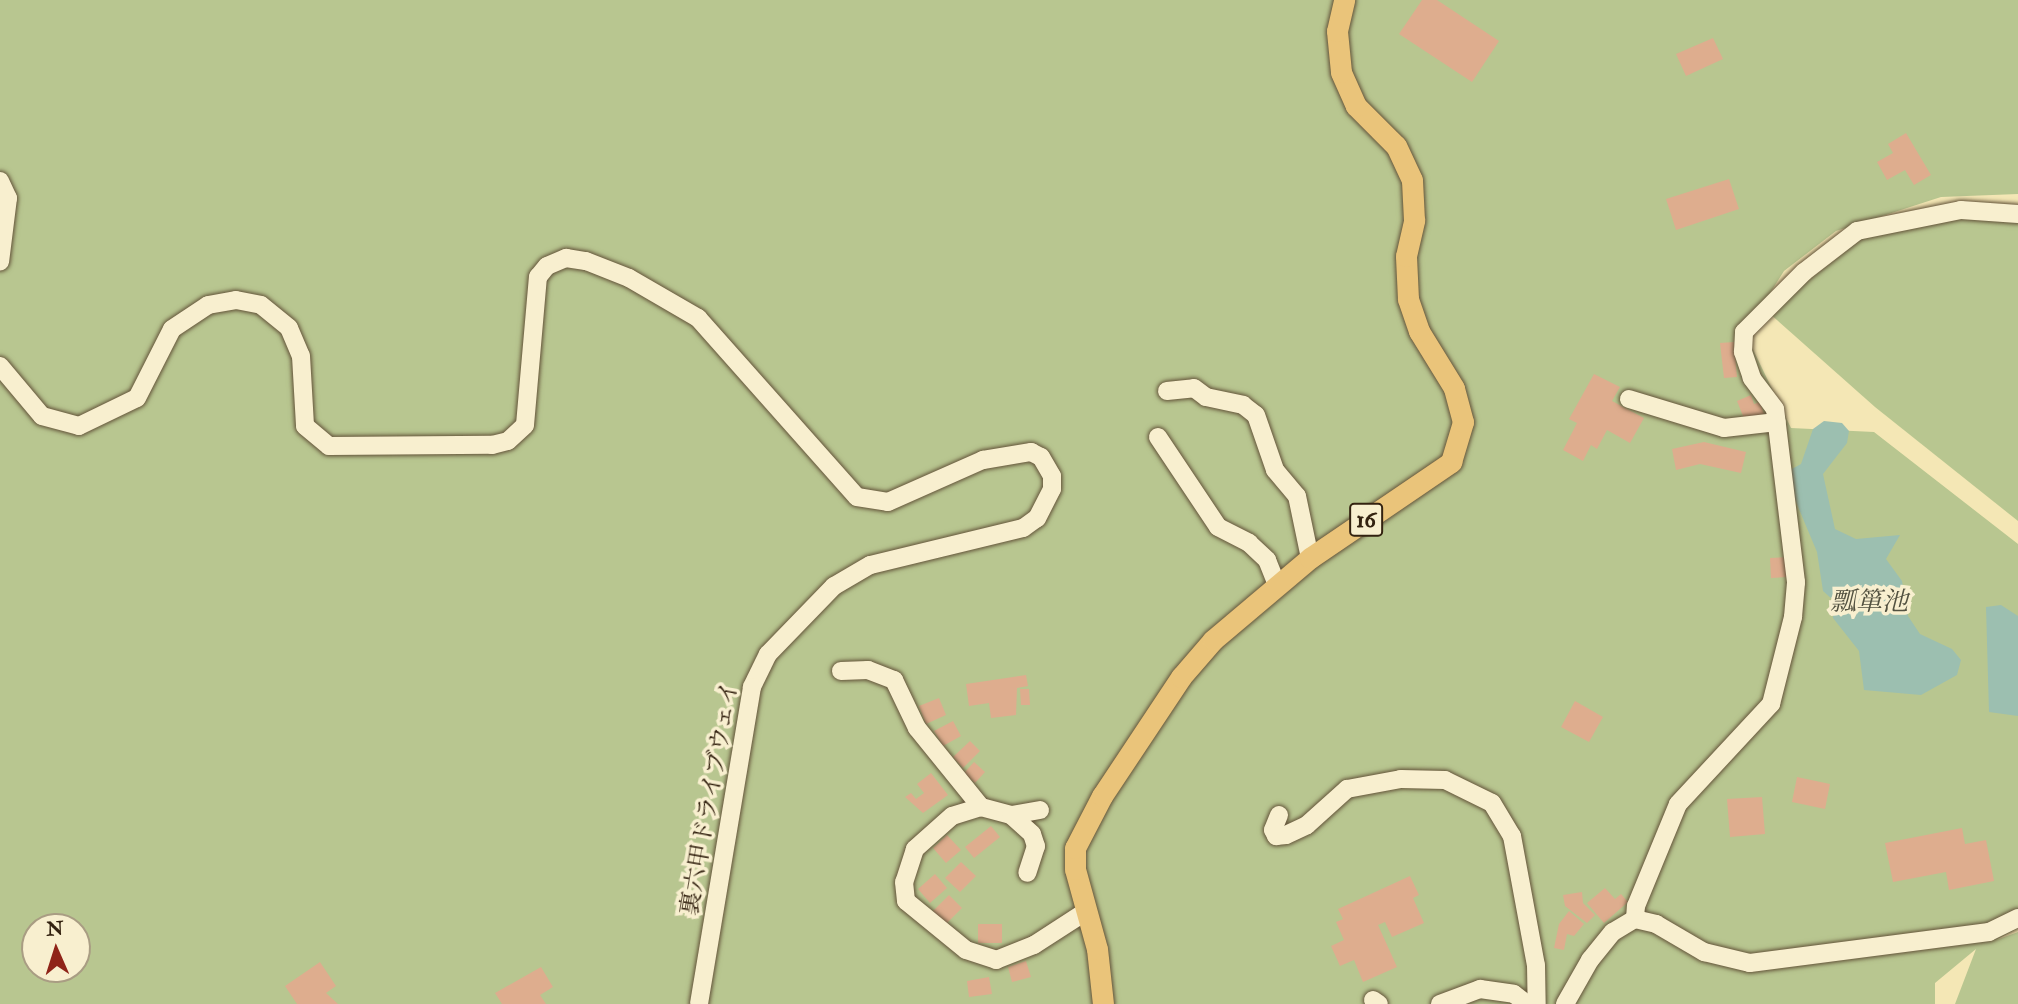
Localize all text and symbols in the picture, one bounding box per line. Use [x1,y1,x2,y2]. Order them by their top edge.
road number: 16 [1348,500,1384,540]
water label: 瓢箪池 [1830,587,1908,619]
street label: 裏六甲ドライブウェイ [675,677,745,919]
north arrow [21,913,91,983]
text: N [46,917,64,941]

